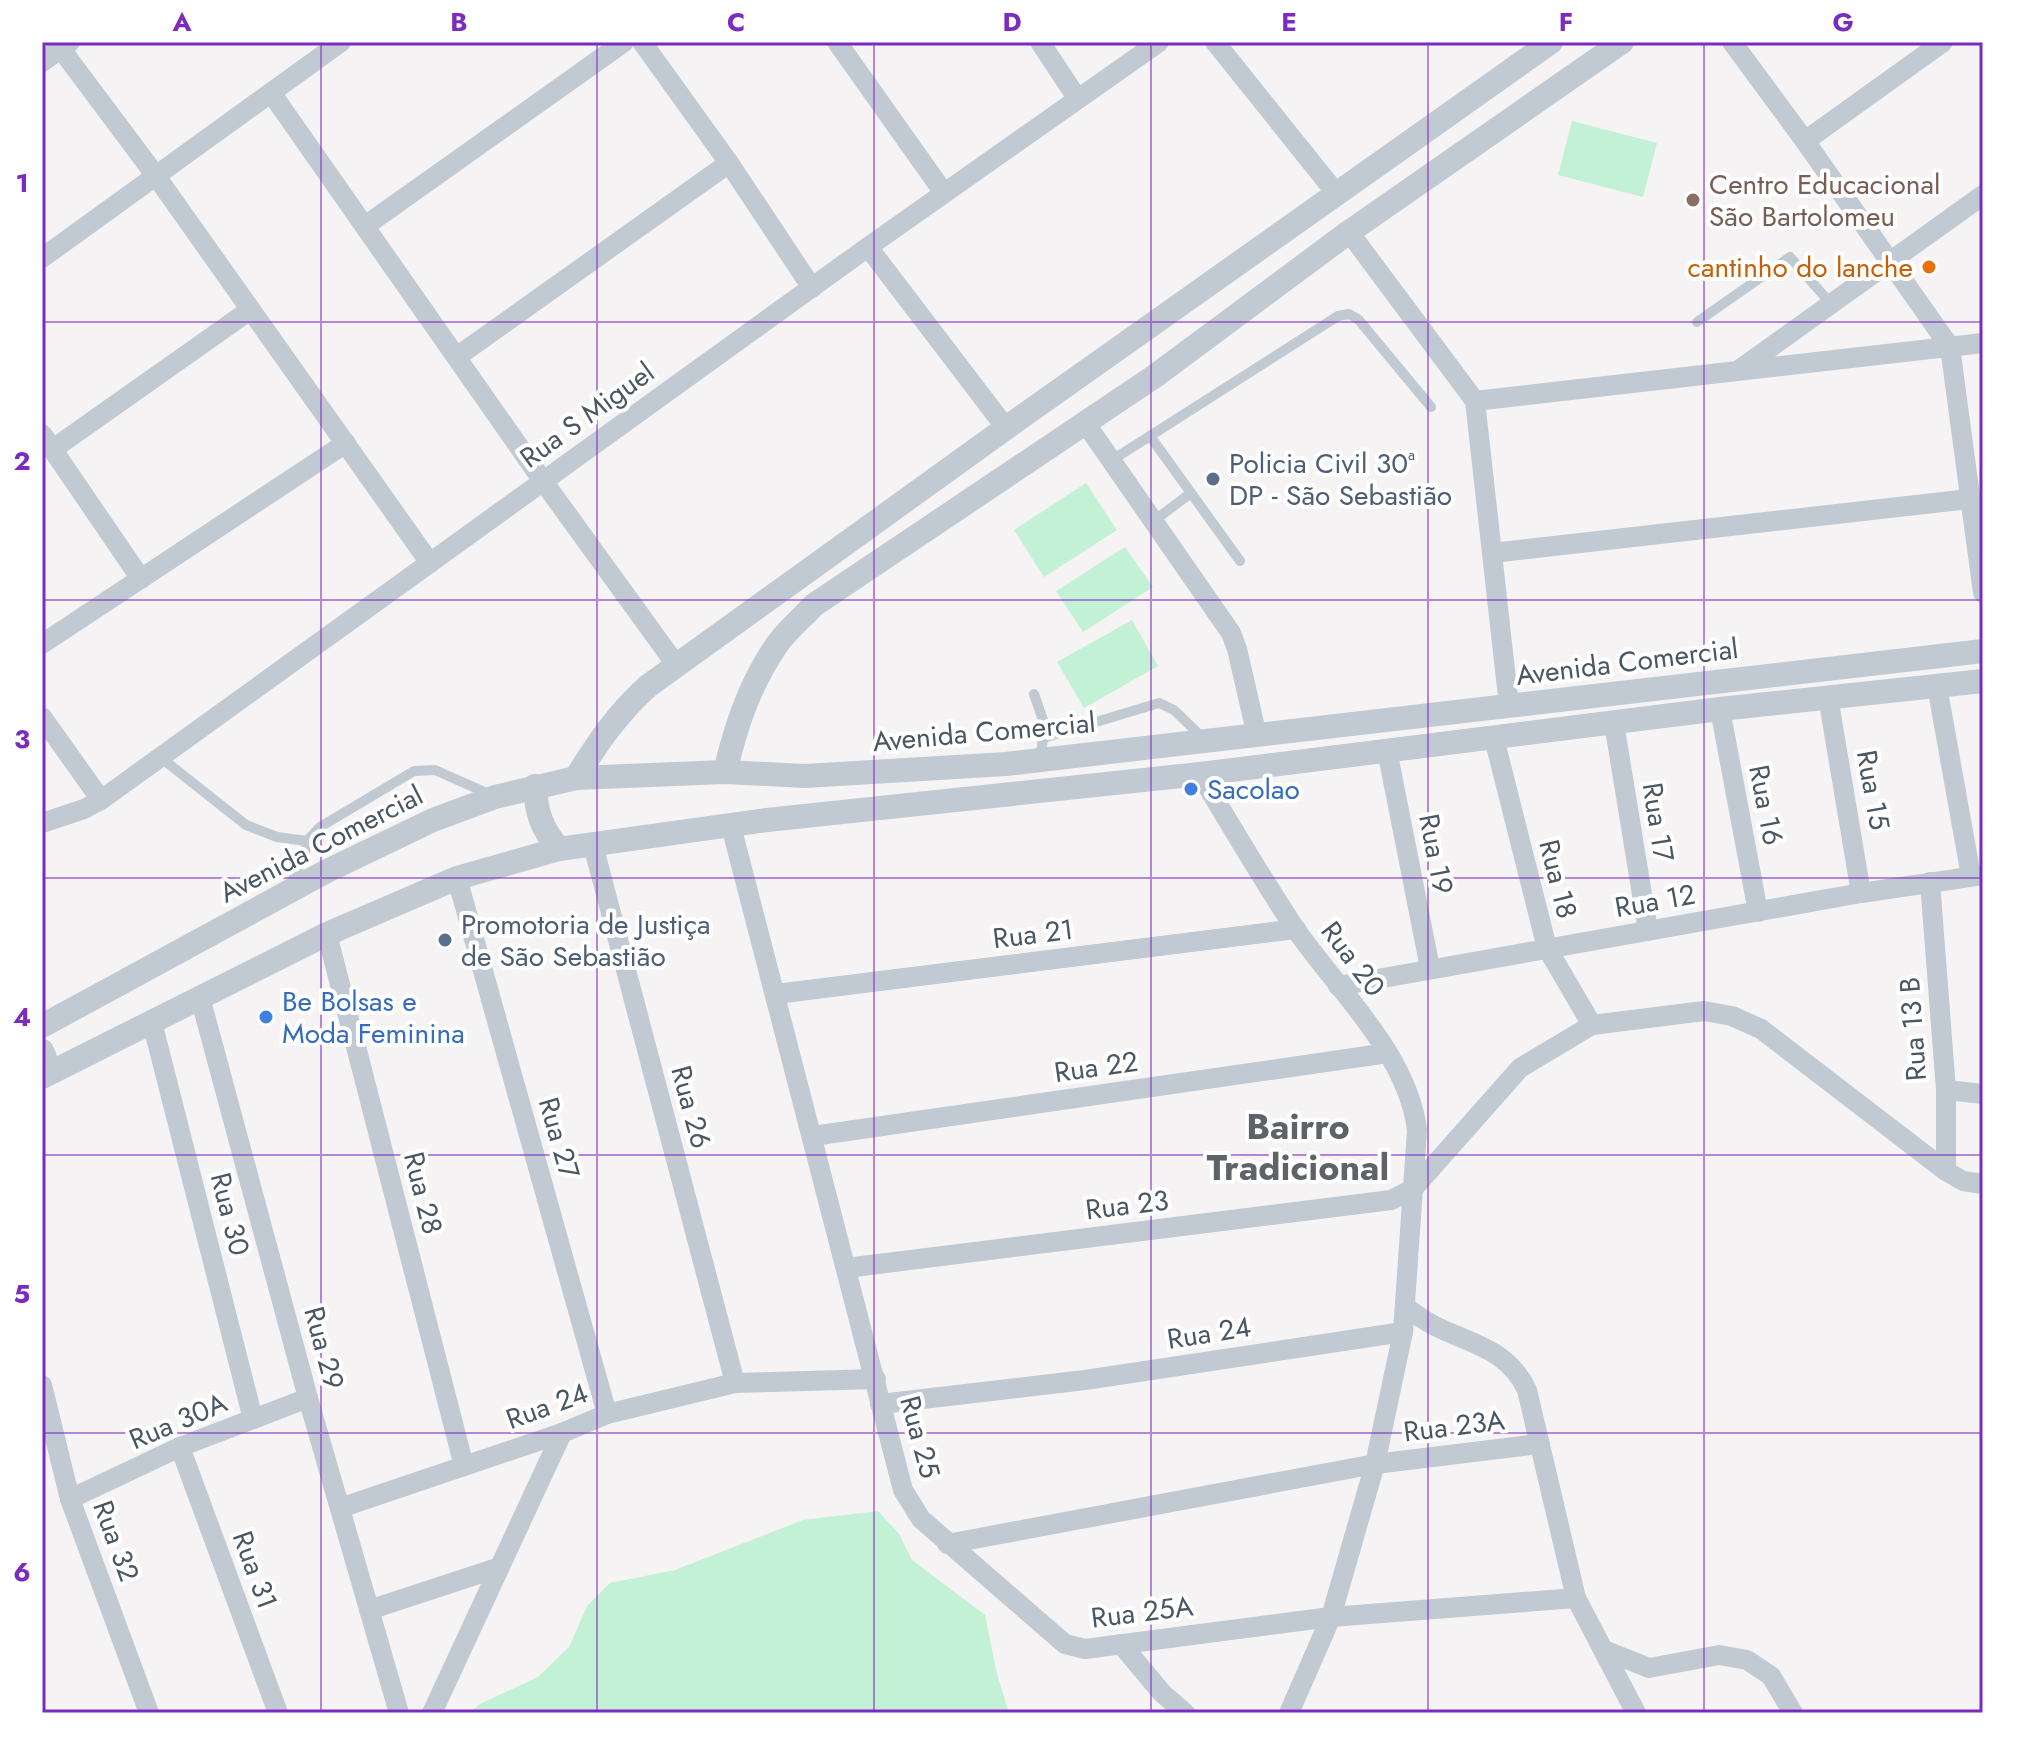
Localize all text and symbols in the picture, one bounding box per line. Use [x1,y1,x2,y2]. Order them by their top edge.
text: A [171,3,192,41]
text: B [450,3,468,41]
text: C [727,3,745,41]
text: D [1002,3,1022,41]
text: E [1281,3,1297,41]
text: F [1559,3,1573,41]
text: G [1832,3,1854,41]
text: 1 [15,164,29,202]
place label: Centro Educacional São Bartolomeu [1709,164,1940,237]
marker: Centro Educacional São Bartolomeu [1684,191,1702,209]
place label: cantinho do lanche [1688,247,1913,288]
marker: cantinho do lanche [1920,258,1938,276]
street label: Rua S Miguel [511,352,663,478]
text: 2 [13,442,31,480]
place label: Policia Civil 30ª DP - São Sebastião [1229,443,1452,516]
marker: Policia Civil 30ª DP - São Sebastião [1204,470,1222,488]
street label: Avenida Comercial [1513,628,1741,696]
street label: Avenida Comercial [871,702,1097,762]
text: 3 [14,720,30,758]
street label: Rua 15 [1846,747,1900,833]
street label: Rua 16 [1738,761,1794,849]
place label: Sacolao [1207,769,1300,810]
street label: Avenida Comercial [212,775,430,913]
marker: Sacolao [1182,780,1200,798]
street label: Rua 17 [1632,780,1685,865]
street label: Rua 19 [1408,810,1464,898]
street label: Rua 18 [1528,835,1588,923]
street label: Rua 12 [1612,874,1698,928]
place label: Promotoria de Justiça de São Sebastião [461,904,710,977]
street label: Rua 21 [990,909,1076,959]
street label: Rua 20 [1311,913,1395,1005]
marker: Promotoria de Justiça de São Sebastião [436,931,454,949]
street label: Rua 13 B [1889,976,1937,1082]
place label: Be Bolsas e Moda Feminina [282,981,465,1054]
text: 4 [13,998,31,1036]
marker: Be Bolsas e Moda Feminina [257,1008,275,1026]
street label: Rua 22 [1051,1041,1141,1093]
street label: Rua 26 [660,1061,722,1153]
street label: Rua 27 [528,1093,590,1184]
district label: Bairro Tradicional [1207,1100,1389,1193]
street label: Rua 28 [393,1148,453,1238]
street label: Rua 30 [200,1168,260,1260]
street label: Rua 23 [1083,1180,1171,1230]
text: 5 [14,1275,30,1313]
street label: Rua 29 [293,1302,355,1394]
street label: Rua 24 [1164,1306,1254,1360]
street label: Rua 24 [500,1372,594,1440]
street label: Rua 30A [123,1382,234,1460]
street label: Rua 25 [889,1391,951,1483]
street label: Rua 23A [1401,1399,1507,1453]
street label: Rua 32 [82,1495,150,1587]
street label: Rua 31 [222,1525,288,1615]
text: 6 [13,1553,31,1591]
street label: Rua 25A [1089,1585,1196,1639]

